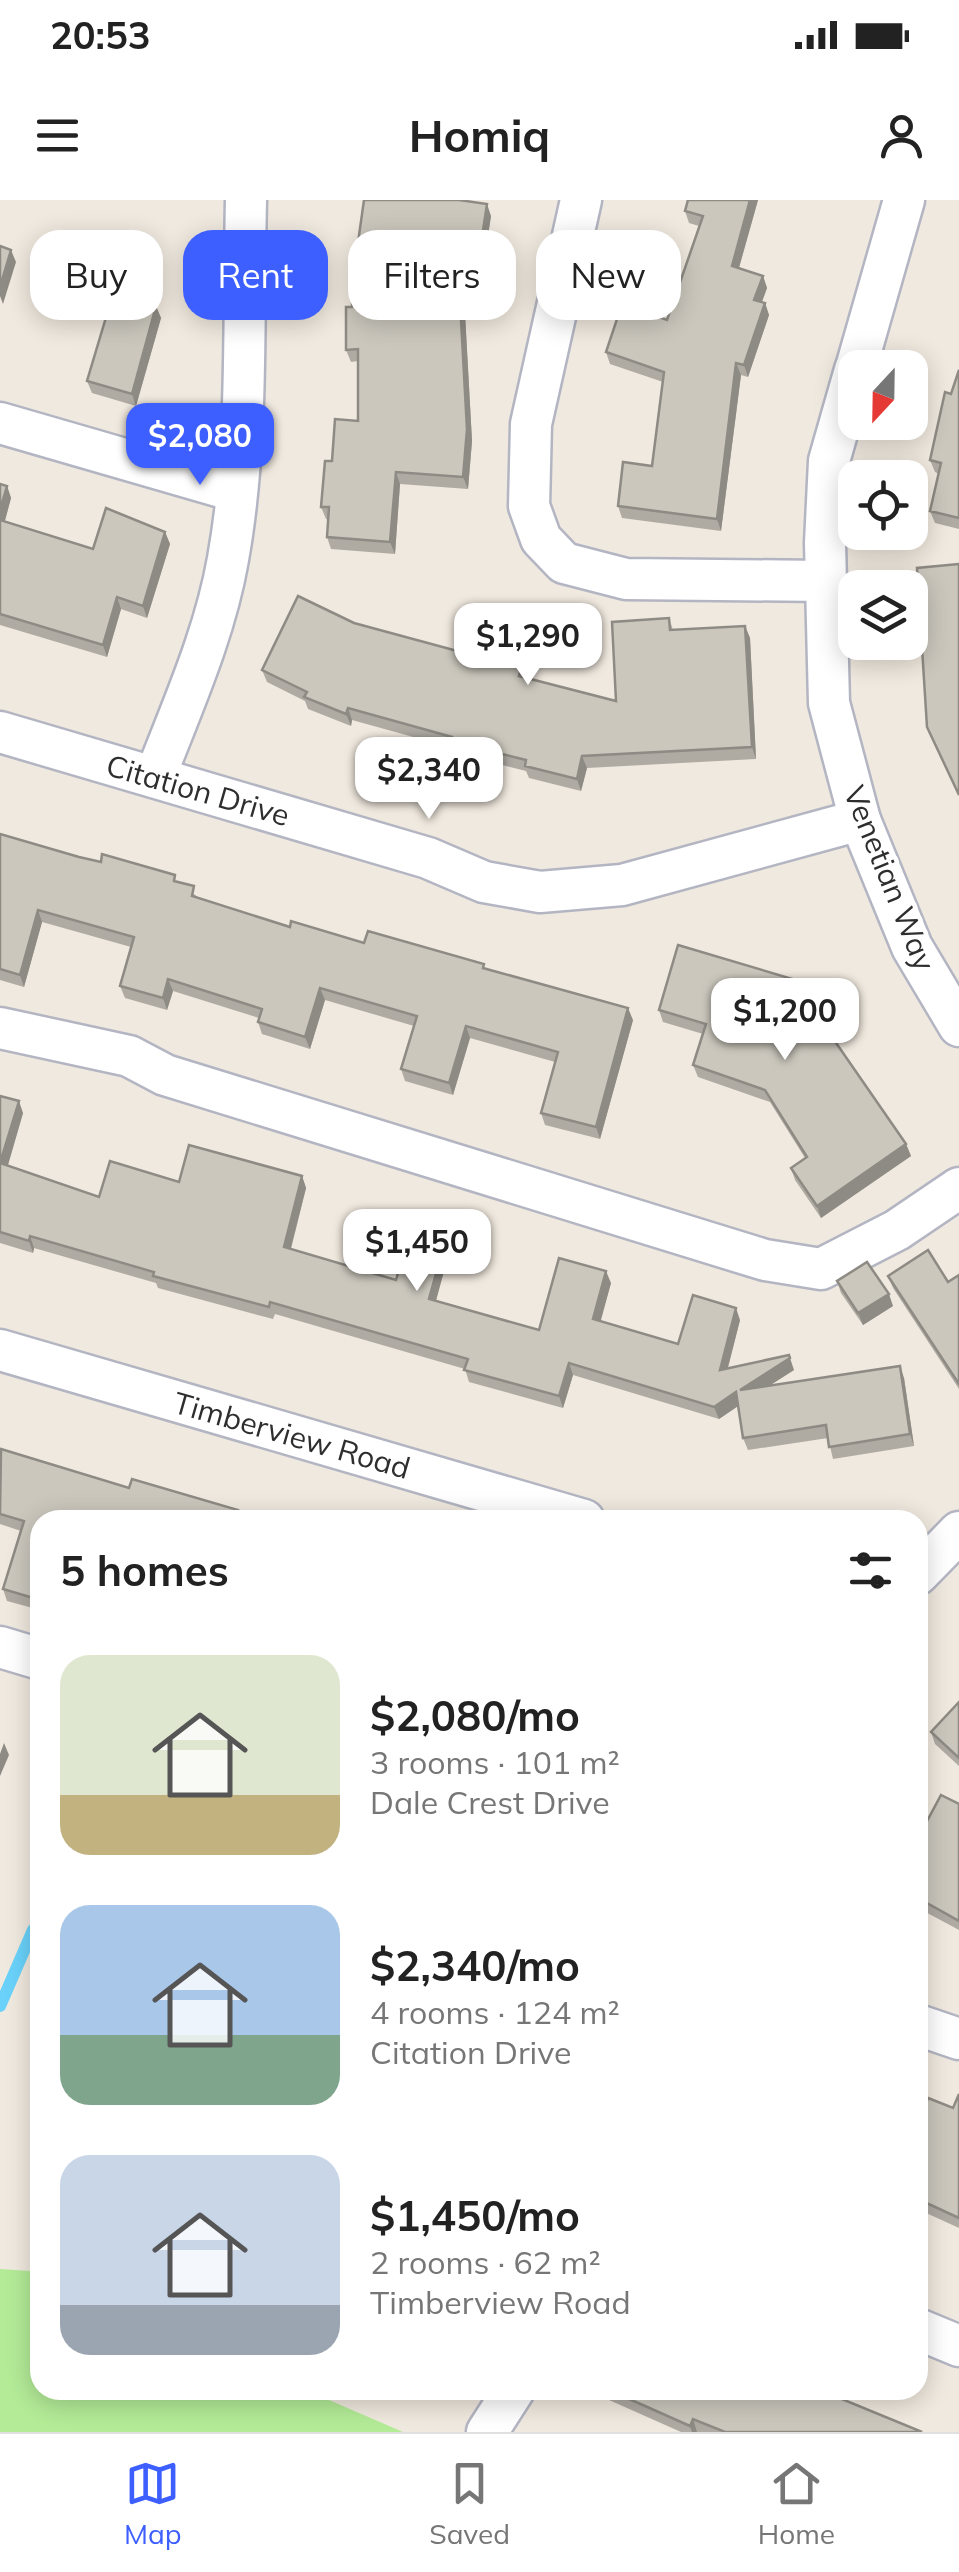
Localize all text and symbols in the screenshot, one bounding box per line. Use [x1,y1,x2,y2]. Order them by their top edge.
text: 20:53 [50,11,151,59]
text: Homiq [409,107,550,163]
icon: menu [30,108,85,163]
icon: person [874,108,929,163]
chip: Buy [30,230,163,320]
chip: Rent [183,230,328,320]
chip: Filters [348,230,516,320]
chip: New [536,230,681,320]
north arrow [838,350,928,440]
map controls [838,350,928,660]
pin: $2,080 [119,403,281,488]
text: $2,080 [148,415,252,455]
button: locate [838,460,928,550]
button: layers [838,570,928,660]
pin: $1,290 [447,603,609,688]
text: $1,290 [476,615,580,655]
pin: $2,340 [348,737,510,822]
street label: Citation Drive [102,746,294,834]
text: $2,340 [377,749,481,789]
street label: Venetian Way [836,780,944,976]
pin: $1,200 [704,978,866,1063]
text: $1,200 [733,990,837,1030]
pin: $1,450 [336,1209,498,1294]
text: $1,450 [365,1221,469,1261]
street label: Timberview Road [169,1383,415,1487]
icon: filters [843,1543,898,1598]
text: 5 homes [60,1544,229,1597]
text: $2,080/mo [370,1689,580,1742]
icon: home [140,1695,260,1815]
text: 3 rooms · 101 m² [370,1742,620,1782]
text: Dale Crest Drive [370,1782,610,1822]
text: $2,340/mo [370,1939,580,1992]
icon: home [140,1945,260,2065]
text: 4 rooms · 124 m² [370,1992,620,2032]
text: Citation Drive [370,2032,571,2072]
text: $1,450/mo [370,2189,580,2242]
icon: home [140,2195,260,2315]
text: 2 rooms · 62 m² [370,2242,601,2282]
text: Timberview Road [370,2282,631,2322]
tab: Map [124,2456,182,2551]
tab: Saved [429,2456,510,2551]
tab: Home [758,2456,835,2551]

